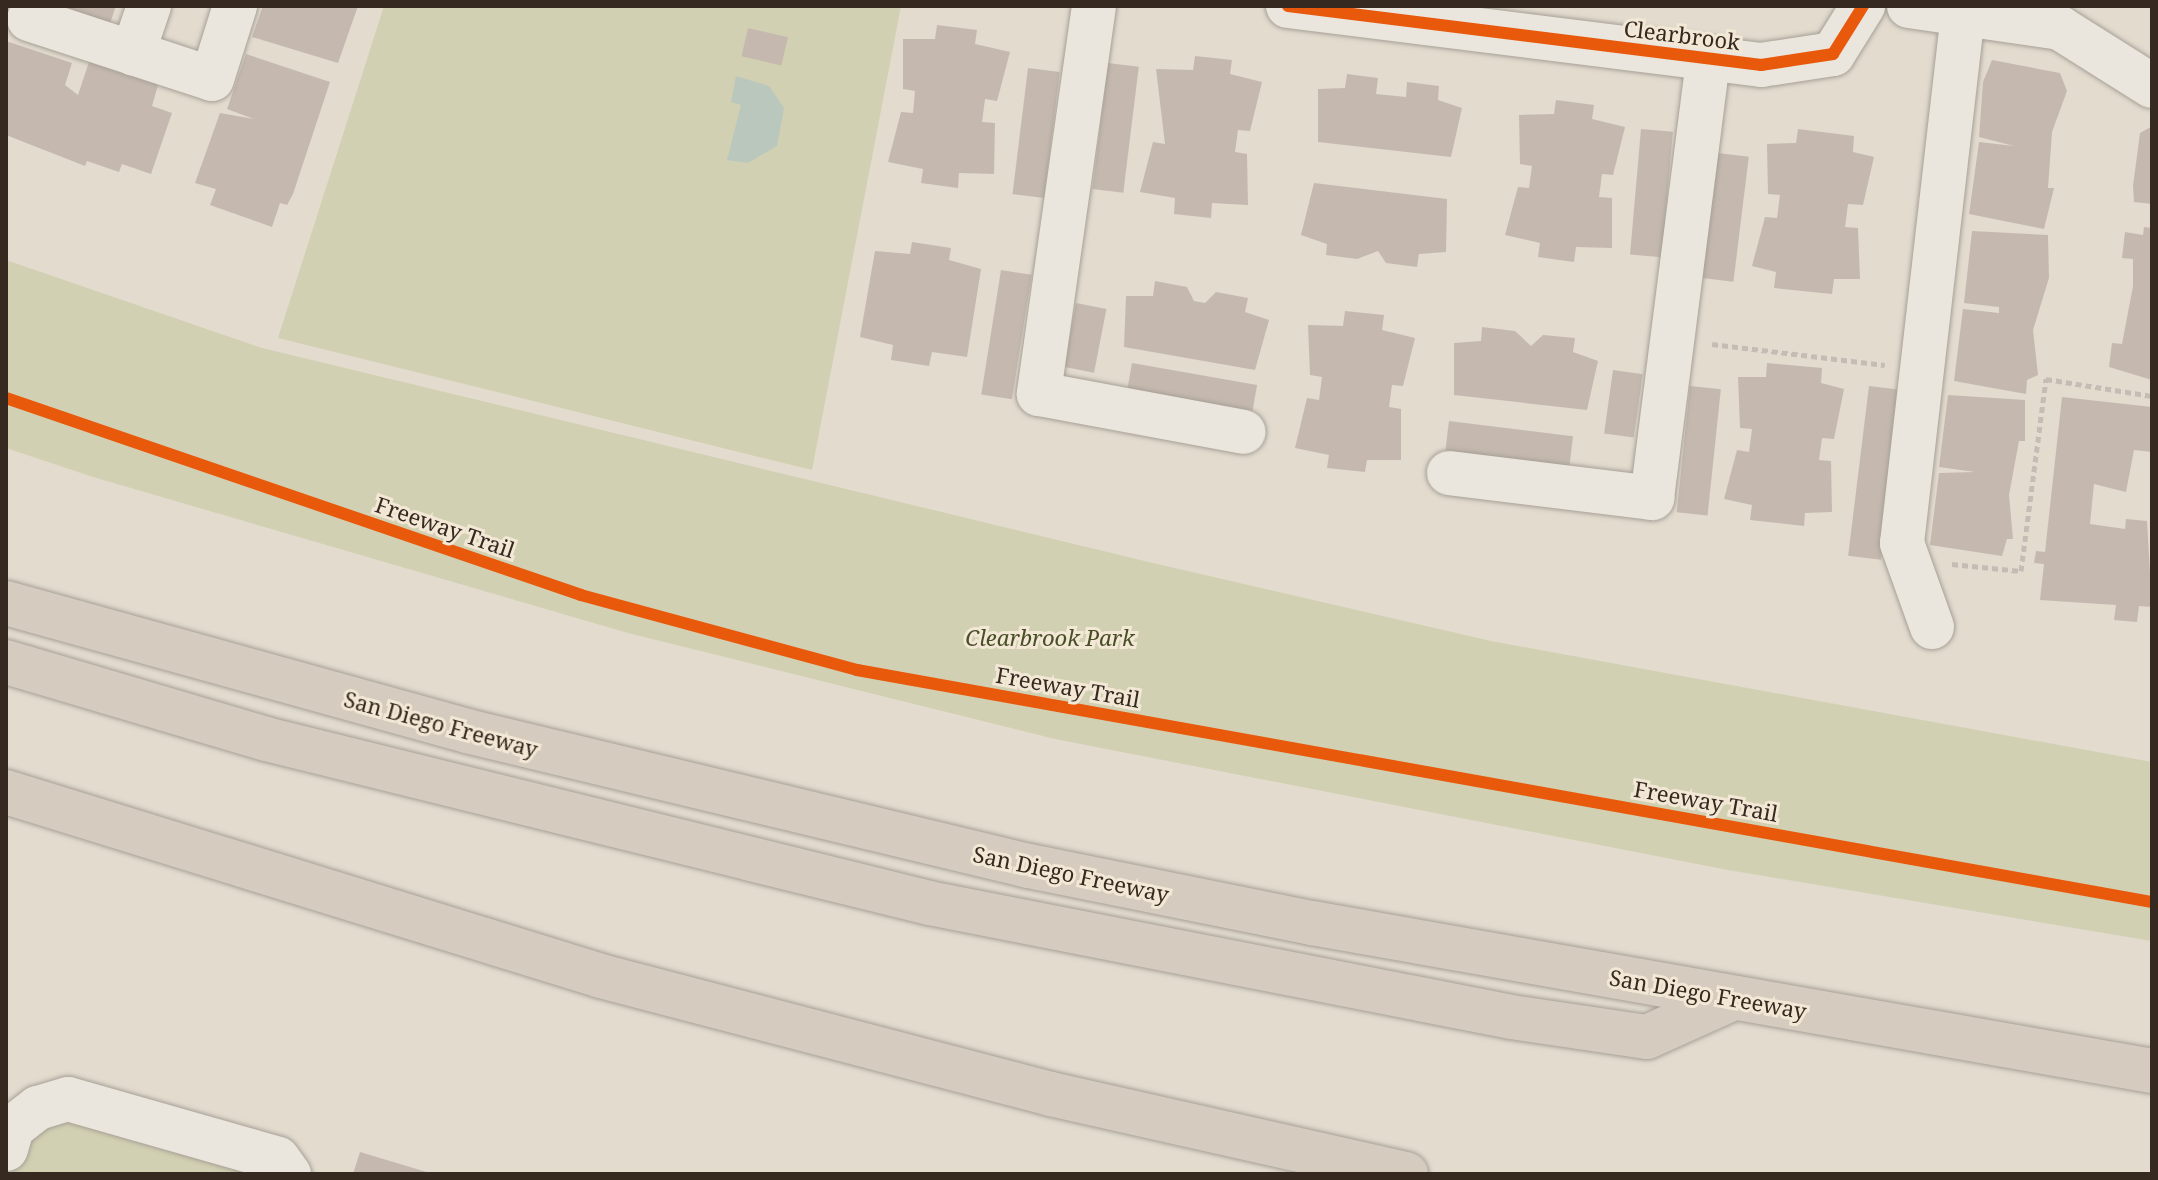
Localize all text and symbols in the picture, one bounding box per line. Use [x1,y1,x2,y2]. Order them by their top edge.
street label: Clearbrook [1622,15,1742,55]
street label: Freeway Trail [372,491,518,563]
park label: Clearbrook Park [965,625,1135,651]
street label: Freeway Trail [994,661,1142,713]
street label: San Diego Freeway [341,685,541,763]
street label: Freeway Trail [1632,775,1780,827]
street label: San Diego Freeway [971,840,1171,908]
street label: San Diego Freeway [1607,964,1809,1024]

